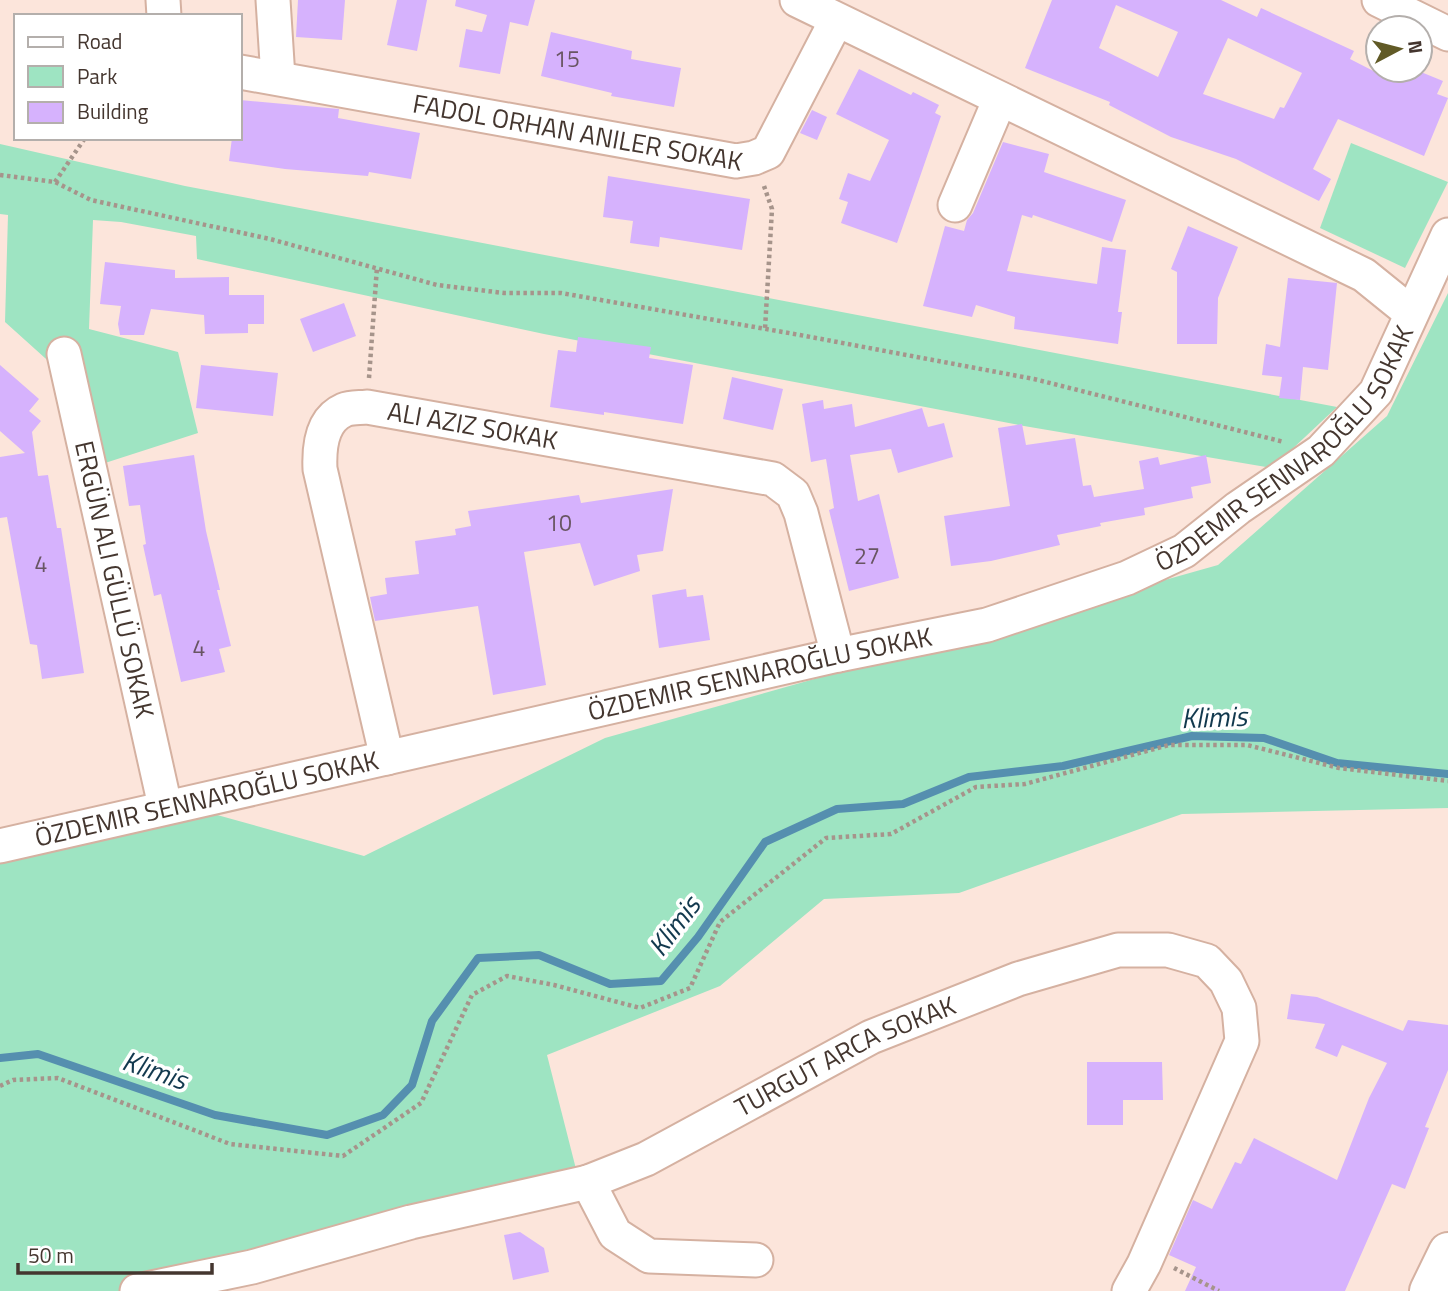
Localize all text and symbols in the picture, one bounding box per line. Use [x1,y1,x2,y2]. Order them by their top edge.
legend [14,14,242,140]
north arrow [1364,14,1434,84]
text: Road [77,25,122,57]
text: N [1401,39,1432,55]
house number: 15 [554,41,580,76]
text: Park [77,60,117,92]
street label: FADOL ORHAN ANILER SOKAK [410,83,746,181]
text: Building [77,95,149,127]
street label: ÖZDEMIR SENNAROĞLU SOKAK [1148,319,1423,581]
street label: ALI AZIZ SOKAK [385,391,561,459]
street label: ERGÜN ALI GÜLLÜ SOKAK [65,437,165,722]
house number: 10 [546,505,572,540]
house number: 27 [854,538,880,573]
house number: 4 [35,546,47,581]
street label: ÖZDEMIR SENNAROĞLU SOKAK [584,617,935,730]
house number: 4 [193,630,205,665]
water label: Klimis [1180,694,1250,739]
street label: ÖZDEMIR SENNAROĞLU SOKAK [31,740,382,856]
water label: Klimis [637,885,712,965]
street label: TURGUT ARCA SOKAK [727,985,961,1126]
water label: Klimis [117,1038,195,1101]
scale bar [18,1232,212,1276]
text: 50 m [28,1239,74,1271]

